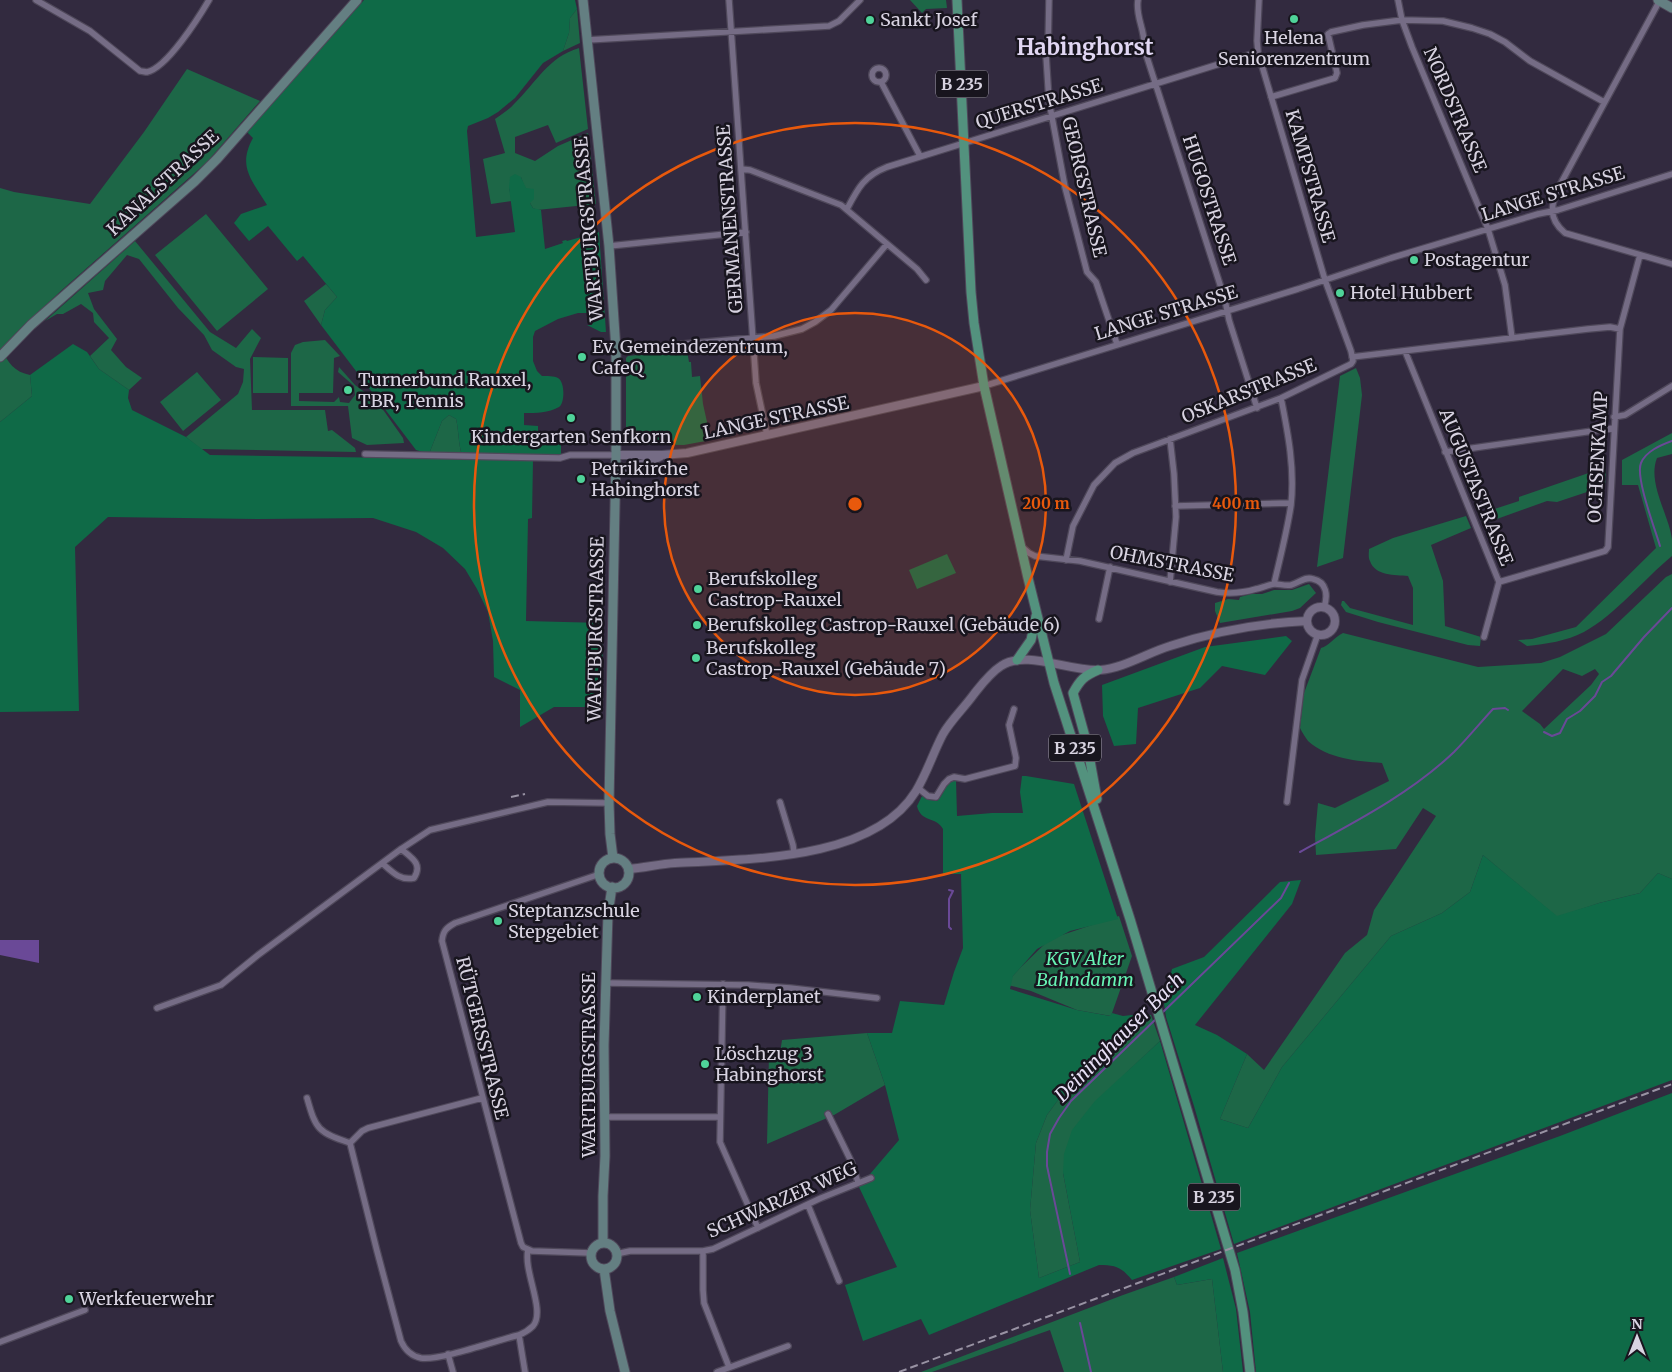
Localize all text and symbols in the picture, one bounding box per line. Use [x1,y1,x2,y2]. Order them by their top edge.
place label: Sankt Josef [880,8,978,31]
marker: Helena Seniorenzentrum [1288,13,1300,25]
marker: Sankt Josef [864,14,876,26]
place label: Helena Seniorenzentrum [1218,26,1370,70]
district label: Habinghorst [1016,33,1154,61]
street label: NORDSTRASSE [1419,44,1492,176]
road number: B 235 [936,70,988,98]
street label: QUERSTRASSE [973,73,1106,134]
street label: KAMPSTRASSE [1281,107,1341,246]
street label: GEORGSTRASSE [1057,115,1112,260]
street label: KANALSTRASSE [102,124,224,241]
street label: GERMANENSTRASSE [711,124,748,314]
street label: HUGOSTRASSE [1178,132,1241,268]
street label: WARTBURGSTRASSE [569,135,608,323]
street label: LANGE STRASSE [1479,161,1628,226]
place label: Postagentur [1424,248,1529,271]
marker: Postagentur [1408,254,1420,266]
street label: LANGE STRASSE [1092,280,1241,345]
place label: Hotel Hubbert [1350,281,1472,304]
marker: Hotel Hubbert [1334,287,1346,299]
place label: Ev. Gemeindezentrum, CafeQ [592,335,788,379]
marker: Ev. Gemeindezentrum, CafeQ [576,351,588,363]
street label: OSKARSTRASSE [1178,353,1320,428]
place label: Turnerbund Rauxel, TBR, Tennis [358,368,531,412]
marker: Turnerbund Rauxel, TBR, Tennis [342,384,354,396]
street label: OCHSENKAMP [1583,390,1612,523]
street label: LANGE STRASSE [701,391,851,444]
street label: AUGUSTASTRASSE [1434,404,1519,569]
marker: Kindergarten Senfkorn [565,412,577,424]
place label: Kindergarten Senfkorn [471,425,671,448]
place label: Petrikirche Habinghorst [591,457,700,501]
marker: Petrikirche Habinghorst [575,473,587,485]
text: 200 m [1022,494,1070,513]
text: 400 m [1212,494,1260,513]
centre of rings [846,495,864,513]
street label: WARTBURGSTRASSE [582,536,609,723]
street label: OHMSTRASSE [1108,540,1237,587]
place label: Berufskolleg Castrop-Rauxel [708,567,842,611]
marker: Berufskolleg Castrop-Rauxel [692,583,704,595]
place label: Berufskolleg Castrop-Rauxel (Gebäude 6) [707,613,1060,636]
marker: Berufskolleg Castrop-Rauxel (Gebäude 6) [691,619,703,631]
place label: Berufskolleg Castrop-Rauxel (Gebäude 7) [706,636,946,680]
marker: Berufskolleg Castrop-Rauxel (Gebäude 7) [690,652,702,664]
road number: B 235 [1049,734,1101,761]
place label: Steptanzschule Stepgebiet [508,899,640,943]
marker: Steptanzschule Stepgebiet [492,915,504,927]
park label: KGV Alter Bahndamm [1036,947,1134,991]
street label: RÜTGERSSTRASSE [451,954,514,1122]
water label: Deininghauser Bach [1049,967,1189,1107]
street label: WARTBURGSTRASSE [577,972,600,1159]
place label: Kinderplanet [707,985,821,1008]
marker: Kinderplanet [691,991,703,1003]
place label: Löschzug 3 Habinghorst [715,1042,824,1086]
marker: Löschzug 3 Habinghorst [699,1058,711,1070]
street label: SCHWARZER WEG [703,1156,860,1243]
road number: B 235 [1188,1184,1240,1210]
place label: Werkfeuerwehr [78,1287,214,1310]
marker: Werkfeuerwehr [63,1293,75,1305]
north arrow [1612,1312,1662,1362]
text: N [1631,1315,1643,1333]

